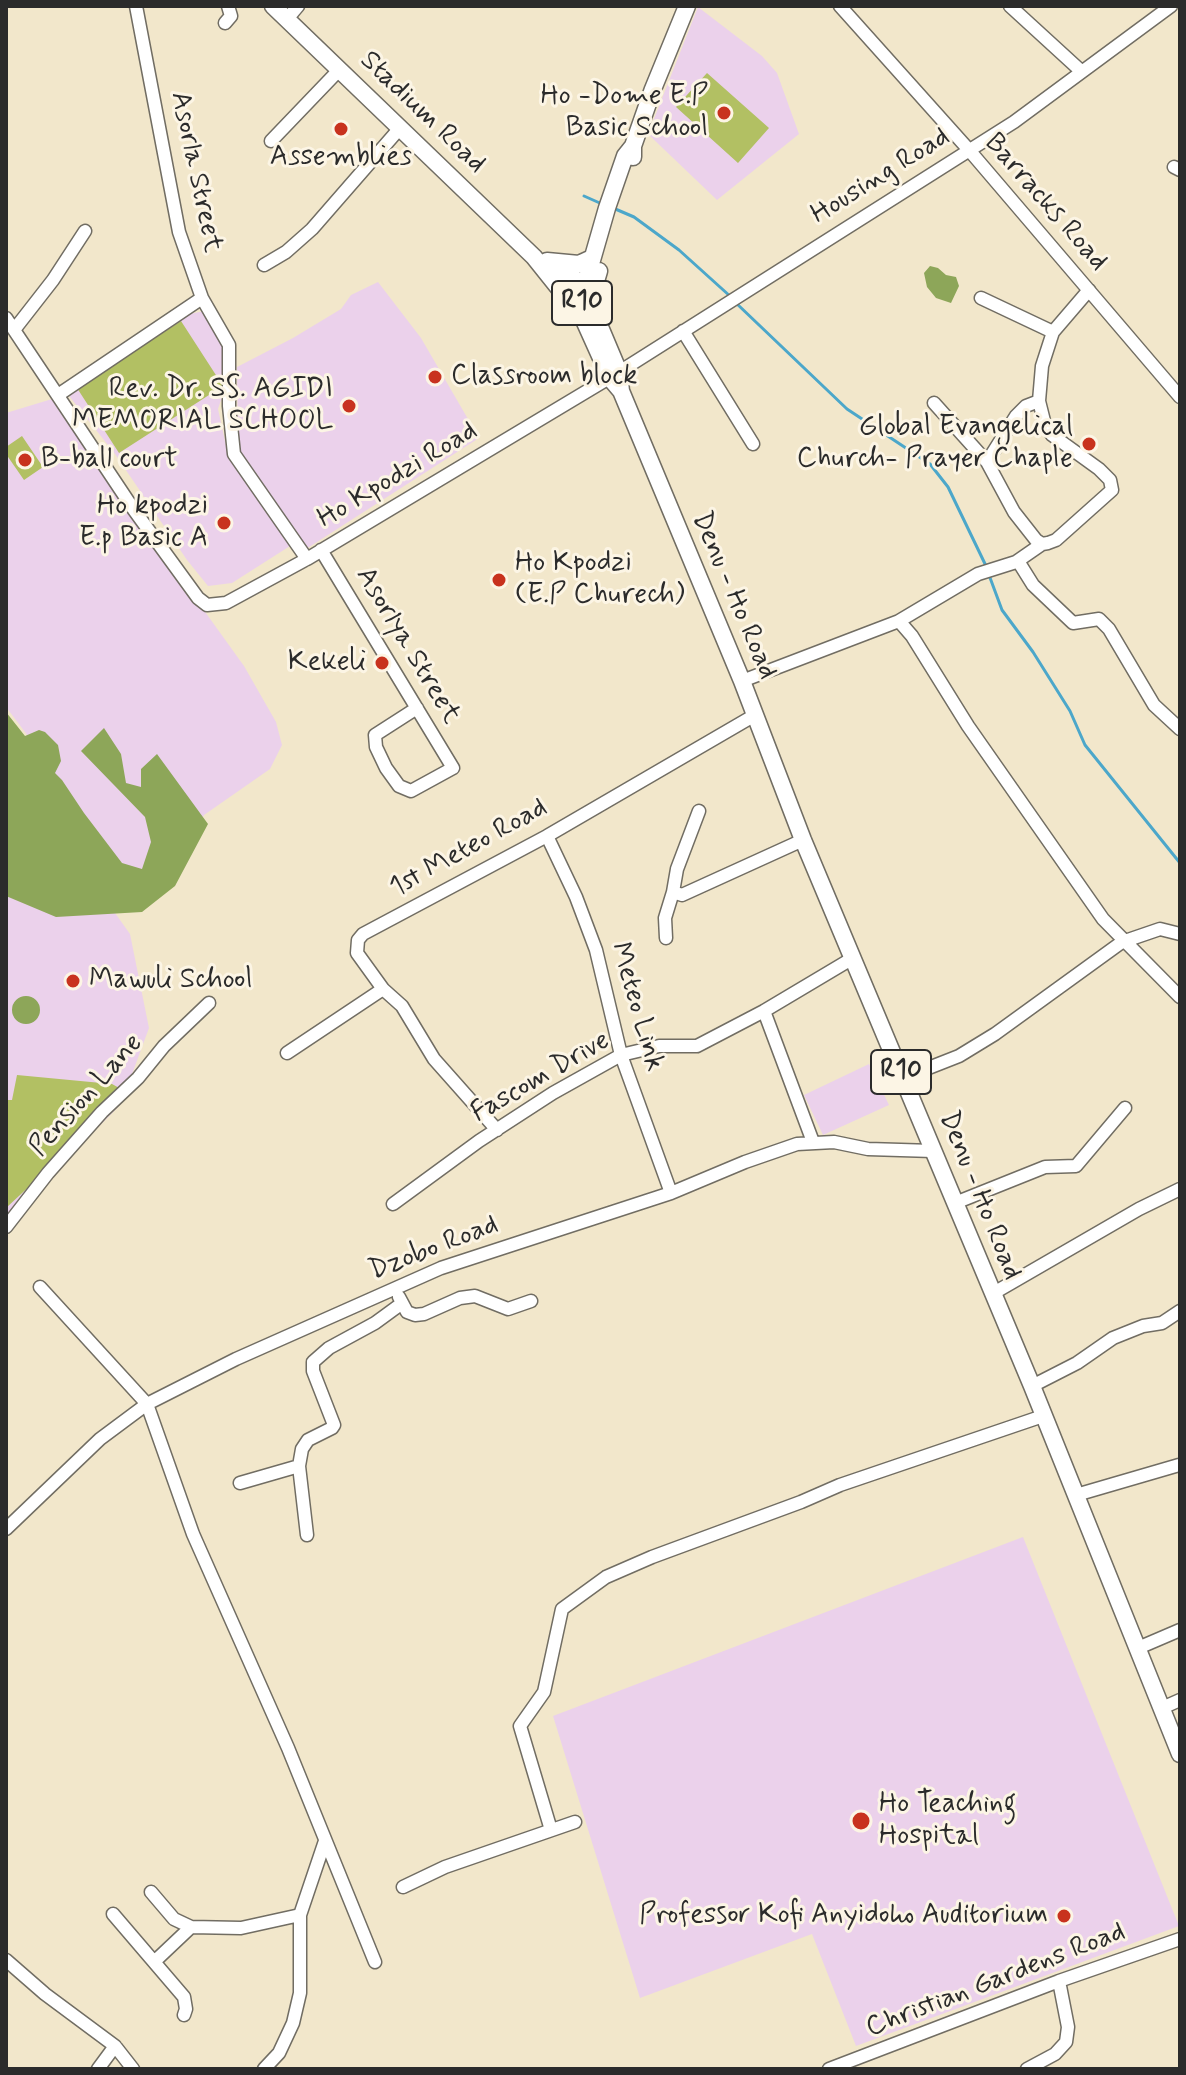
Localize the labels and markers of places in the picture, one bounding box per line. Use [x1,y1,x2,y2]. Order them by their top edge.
place label: Ho -Dome E.P Basic School [541,80,708,146]
marker: Ho -Dome E.P Basic School [715,104,733,122]
marker: Assemblies [332,120,350,138]
place label: Assemblies [270,141,412,175]
place label: Classroom block [451,360,637,394]
marker: Classroom block [426,368,444,386]
place label: Rev. Dr. SS. AGIDI MEMORIAL SCHOOL [72,373,333,439]
marker: Rev. Dr. SS. AGIDI MEMORIAL SCHOOL [340,397,358,415]
place label: Global Evangelical Church- Prayer Chaple [797,411,1073,477]
marker: Global Evangelical Church- Prayer Chaple [1080,435,1098,453]
place label: B-ball court [41,443,177,477]
marker: B-ball court [16,451,34,469]
place label: Ho kpodzi E.p Basic A [79,490,208,556]
marker: Ho kpodzi E.p Basic A [215,514,233,532]
place label: Ho Kpodzi (E.P Churech) [515,547,685,613]
marker: Ho Kpodzi (E.P Churech) [490,571,508,589]
place label: Kekeli [288,646,366,680]
marker: Kekeli [373,654,391,672]
place label: Mawuli School [89,964,252,998]
marker: Mawuli School [64,972,82,990]
place label: Ho Teaching Hospital [879,1788,1016,1854]
marker: Ho Teaching Hospital [850,1810,872,1832]
place label: Professor Kofi Anyidoho Auditorium [639,1899,1048,1933]
marker: Professor Kofi Anyidoho Auditorium [1055,1907,1073,1925]

